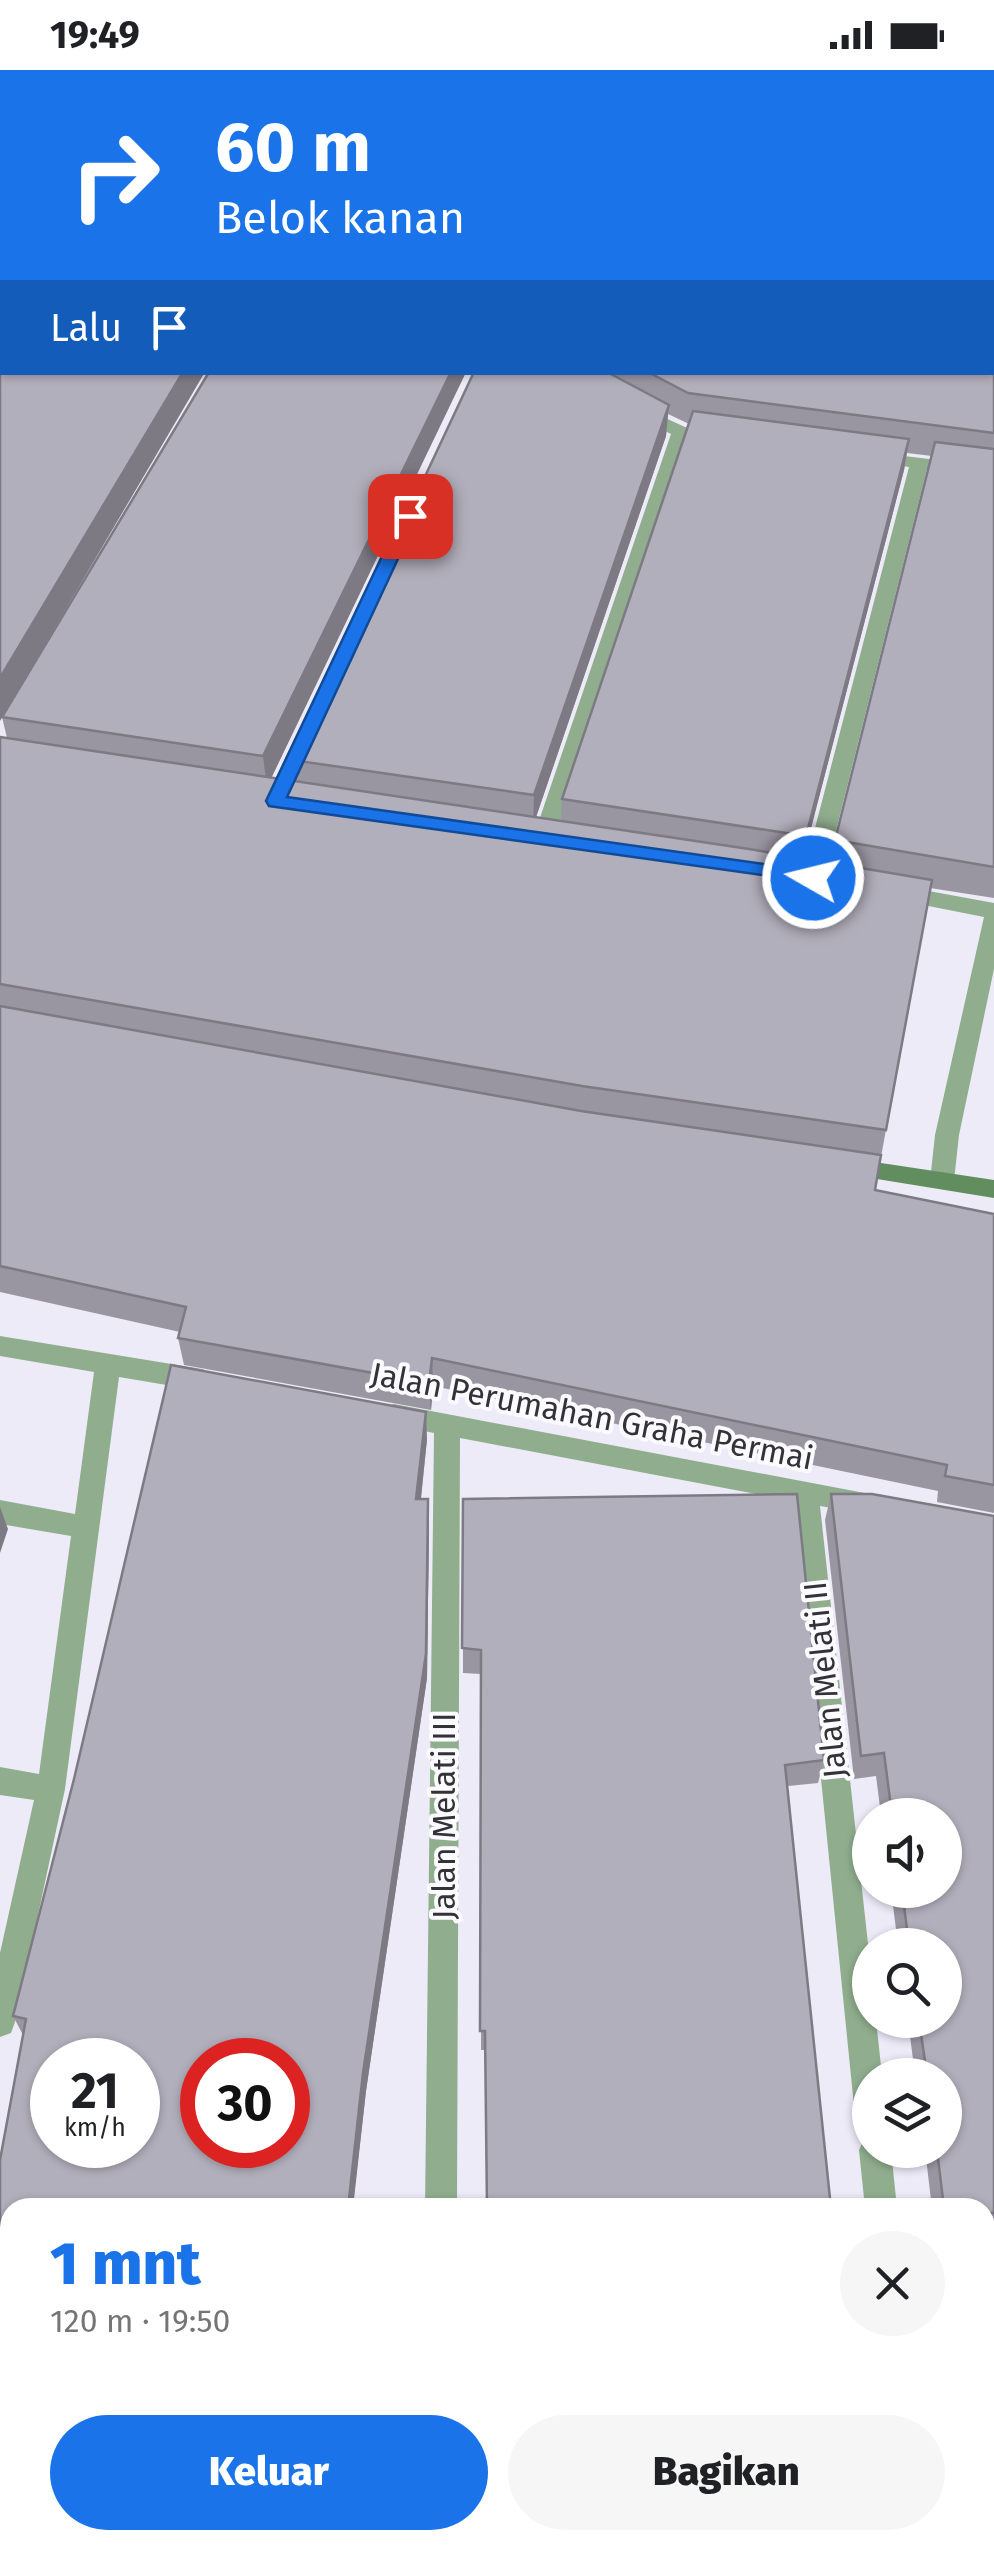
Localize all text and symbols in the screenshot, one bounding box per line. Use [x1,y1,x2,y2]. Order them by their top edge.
text: 19:49 [50,12,140,58]
text: 60 m [215,106,371,190]
icon: right [50,110,180,240]
text: Belok kanan [215,191,465,245]
icon: arrive [142,300,197,355]
text: Lalu [50,305,122,351]
pin [368,474,453,559]
icon: arrive [383,489,438,544]
position arrow [761,826,865,930]
street label: Jalan Perumahan Graha Permai [368,1354,816,1478]
street label: Jalan Melati II [796,1580,854,1780]
street label: Jalan Melati III [425,1712,463,1920]
map controls [852,1798,962,2168]
button: sound [852,1798,962,1908]
button: search [852,1928,962,2038]
speed limit sign: 30 [180,2038,310,2168]
button: layers [852,2058,962,2168]
text: 21 [71,2061,119,2121]
text: km/h [64,2113,126,2143]
text: 1 mnt [50,2228,201,2300]
button: close [840,2231,945,2336]
text: 120 m · 19:50 [50,2302,230,2340]
button: Keluar [50,2415,488,2530]
button: Bagikan [508,2415,945,2530]

